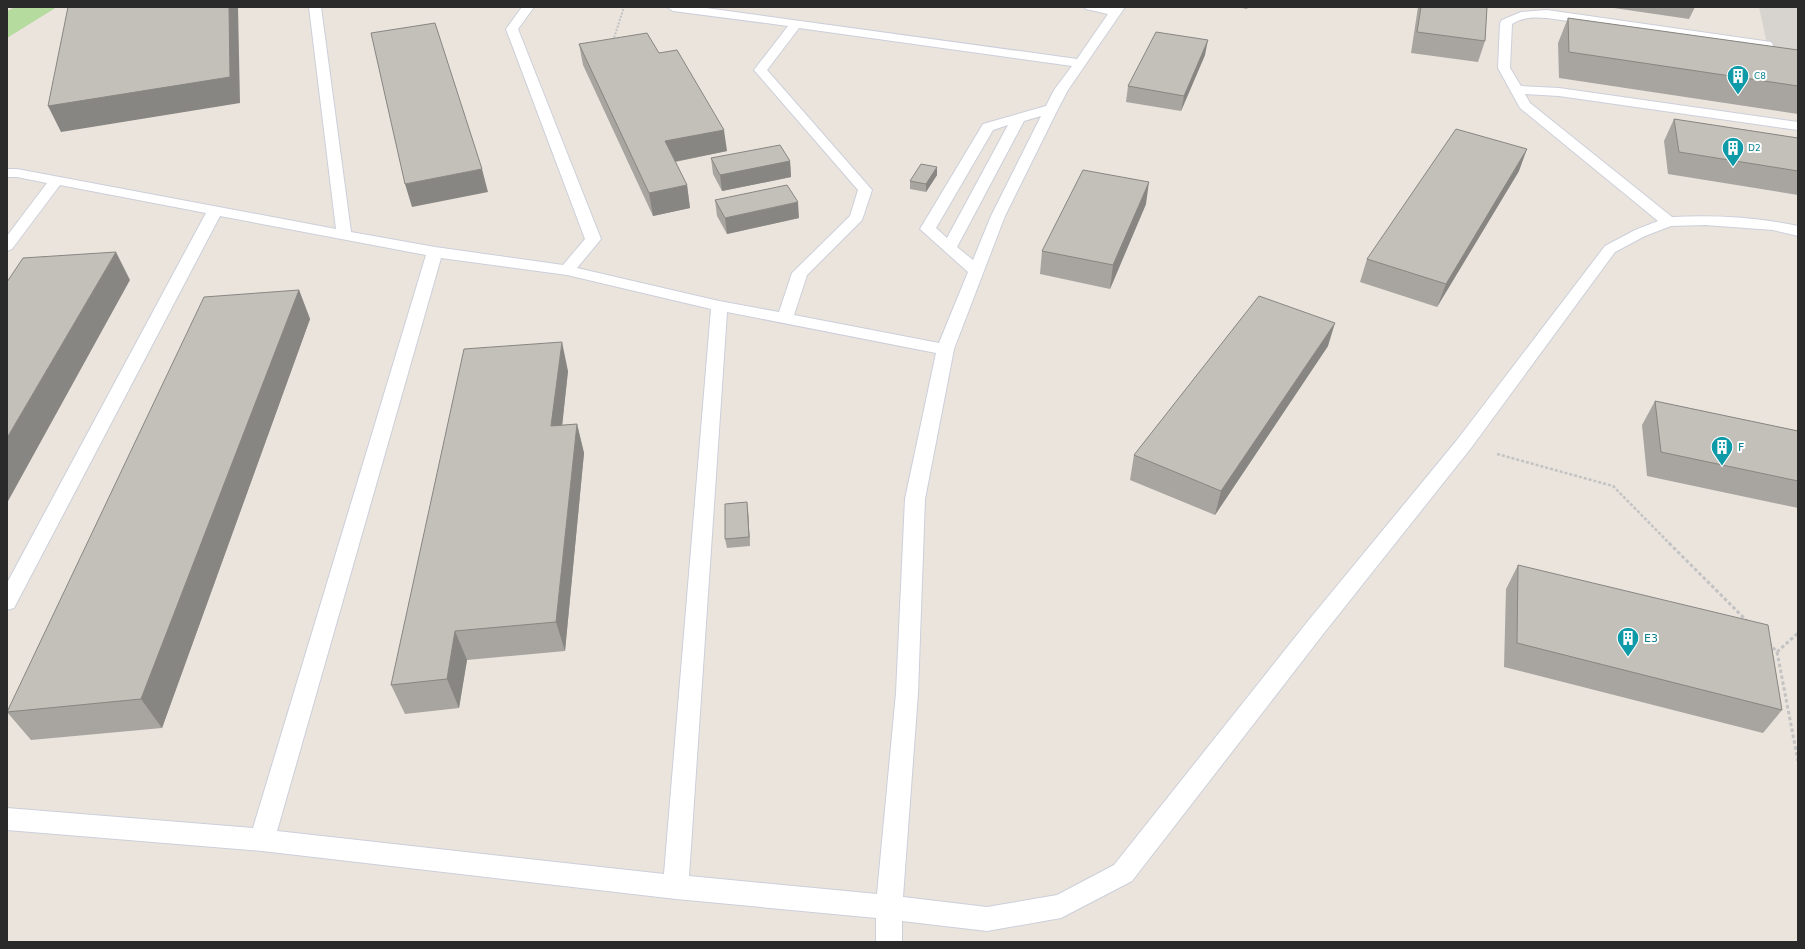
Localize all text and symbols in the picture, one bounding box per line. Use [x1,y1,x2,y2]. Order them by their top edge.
building icon: C8 [1725,63,1751,96]
place label: C8 [1754,71,1766,81]
building icon: D2 [1720,135,1746,168]
place label: D2 [1748,143,1761,153]
building icon: F [1709,434,1735,467]
place label: F [1738,441,1744,454]
building icon: E3 [1615,625,1641,658]
place label: E3 [1644,632,1658,645]

